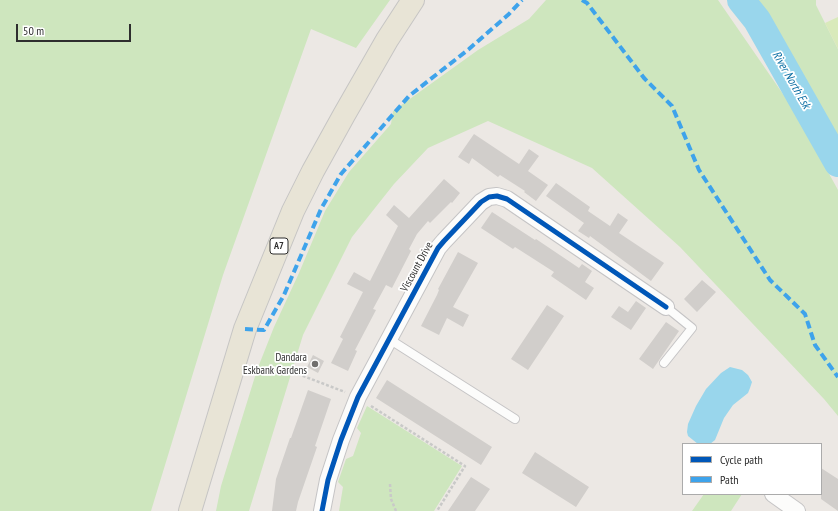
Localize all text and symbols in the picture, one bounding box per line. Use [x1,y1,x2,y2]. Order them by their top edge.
scale bar [18,16,133,42]
text: 50 m [23,23,44,38]
water label: River North Esk [769,49,813,111]
road number: A7 [270,238,288,254]
street label: Viscount Drive [398,240,436,294]
place label: Dandara Eskbank Gardens [243,351,307,377]
marker: Dandara Eskbank Gardens [310,359,320,369]
legend [682,443,822,495]
text: Cycle path [720,452,763,467]
text: Path [720,472,738,487]

